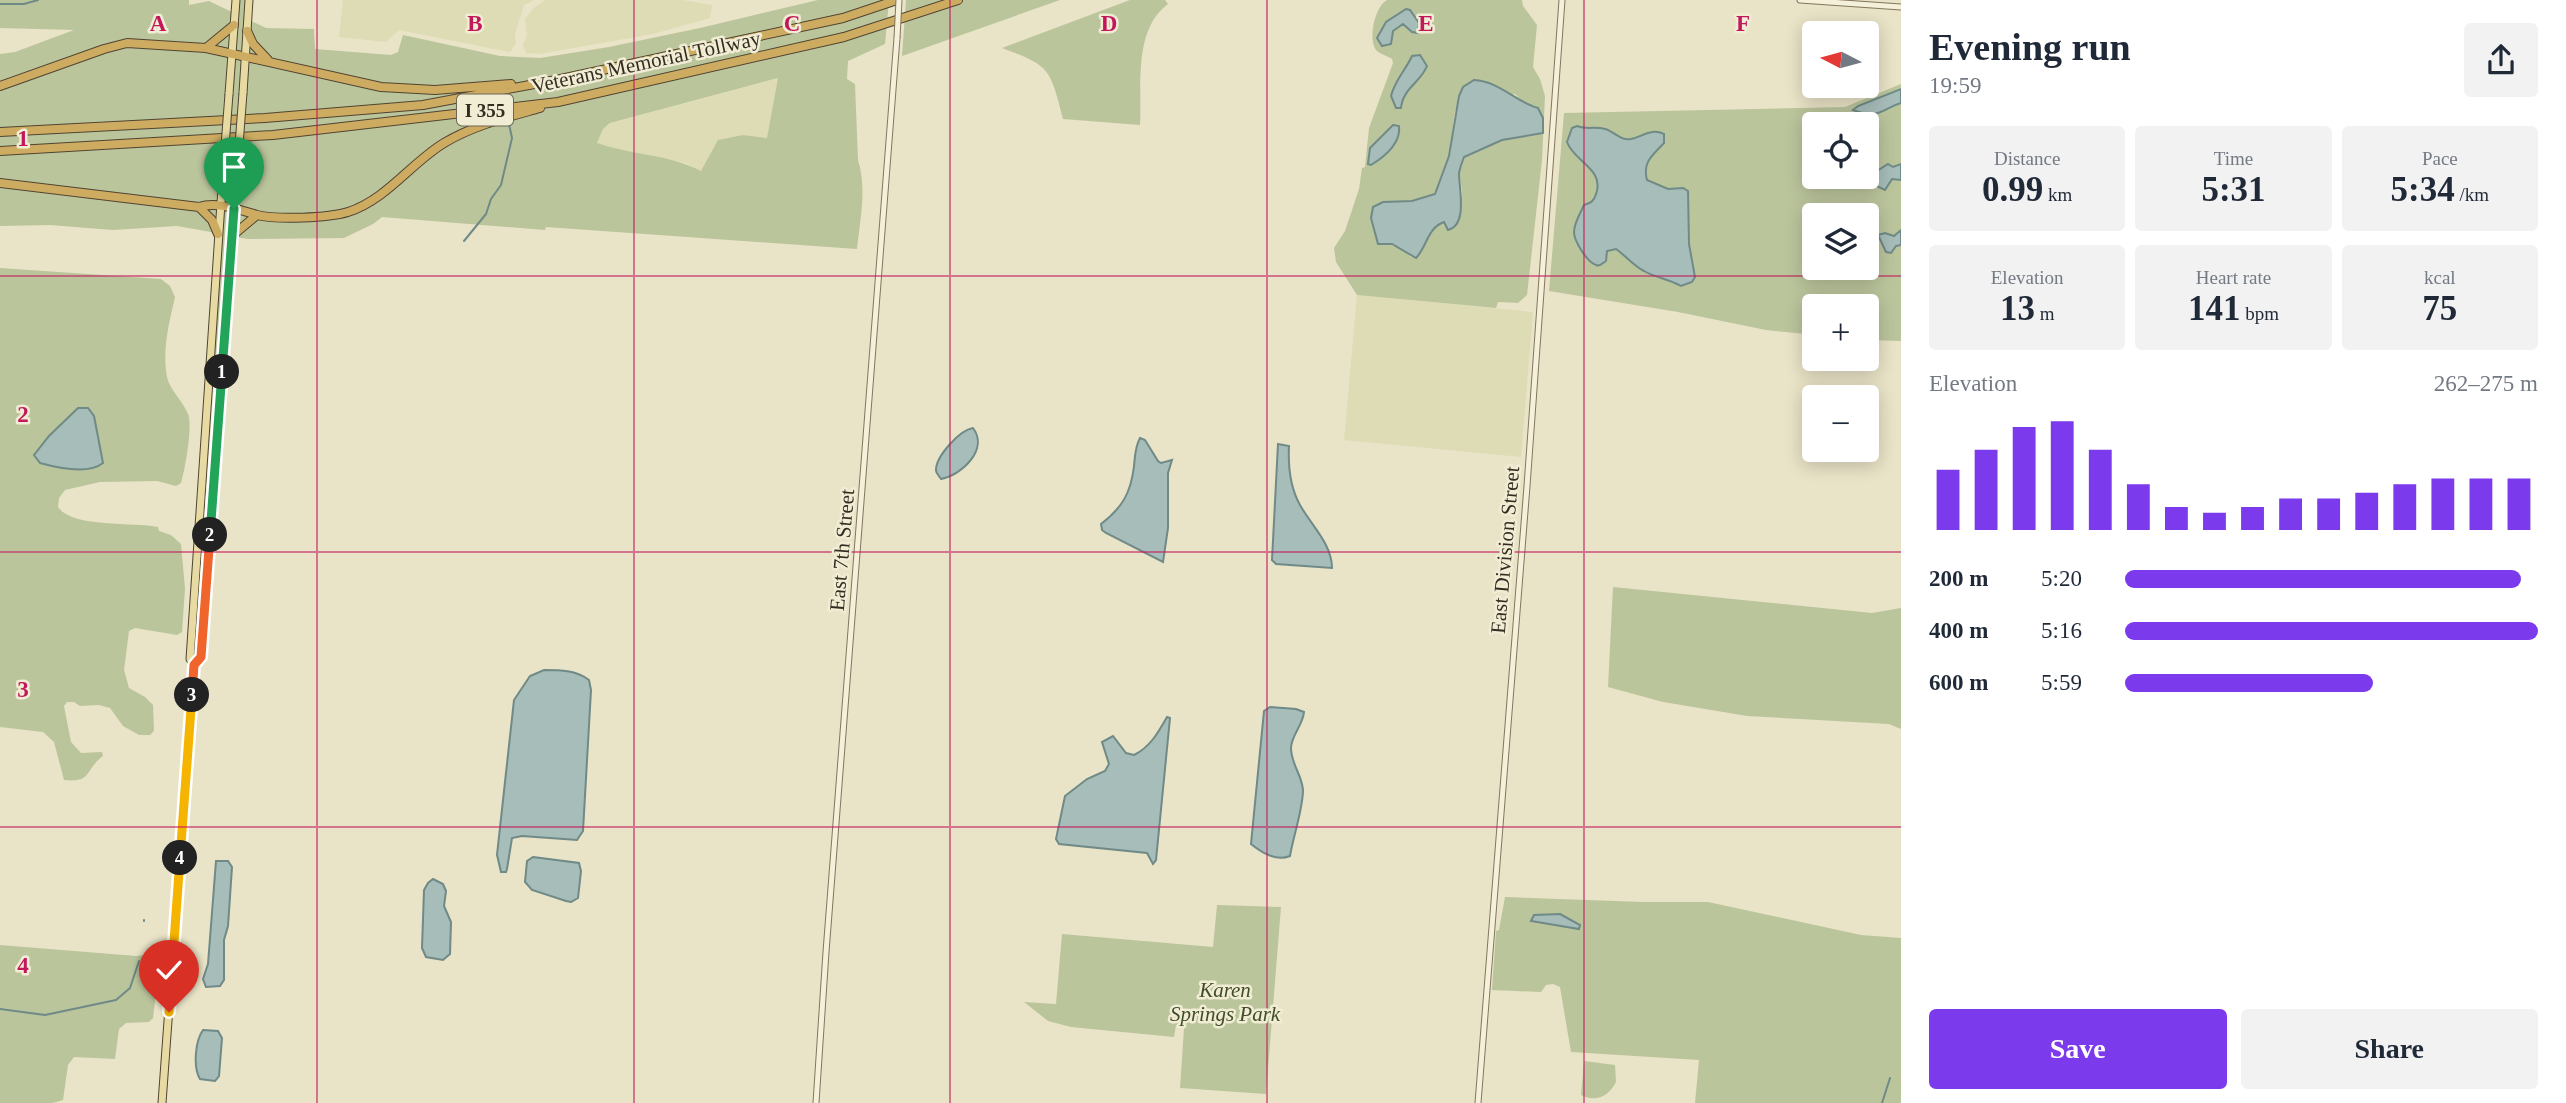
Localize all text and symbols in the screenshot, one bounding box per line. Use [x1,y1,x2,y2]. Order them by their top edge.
text: A [150,11,167,36]
text: B [467,11,483,36]
text: C [784,11,800,36]
text: D [1101,11,1117,36]
text: E [1418,11,1434,36]
text: F [1736,11,1750,36]
north arrow [1802,21,1880,98]
map controls [1802,21,1879,462]
button: share [2464,23,2538,97]
street label: Veterans Memorial Tollway [529,26,763,98]
text: Evening run [1929,26,2131,68]
text: 19:59 [1929,73,1981,98]
road number: I 355 [457,94,513,125]
button: locate [1802,112,1879,189]
text: 1 [17,126,29,151]
pin [204,137,264,209]
icon: arrive [215,148,253,186]
text: Distance [1994,148,2060,169]
text: Time [2214,148,2253,169]
text: Pace [2422,148,2458,169]
text: 0.99 [1982,170,2043,209]
text: 5:31 [2201,170,2266,209]
text: 5:34 [2391,170,2455,209]
text: km [2043,184,2072,205]
text: /km [2455,184,2489,205]
button: layers [1802,203,1879,280]
text: Elevation [1991,267,2064,288]
text: Heart rate [2196,267,2271,288]
text: kcal [2424,267,2456,288]
text: 13 [2000,289,2035,328]
text: 141 [2188,289,2240,328]
text: 75 [2422,289,2457,328]
button: + [1802,294,1879,371]
text: m [2035,303,2054,324]
text: bpm [2240,303,2279,324]
pin: 1 [204,354,240,390]
text: 1 [217,361,226,382]
text: Elevation [1929,371,2017,396]
text: 262–275 m [2434,371,2538,396]
button: − [1802,385,1879,462]
text: 2 [17,402,29,427]
street label: East Division Street [1486,465,1524,635]
street label: East 7th Street [825,488,859,612]
pin: 2 [192,518,228,552]
text: 2 [205,524,214,545]
text: 200 m [1929,566,1988,591]
text: 5:20 [2041,566,2082,591]
text: 400 m [1929,618,1988,643]
text: 5:16 [2041,618,2082,643]
text: 600 m [1929,670,1988,695]
text: 5:59 [2041,670,2082,695]
text: 3 [17,677,29,702]
pin: 3 [174,678,210,712]
text: 3 [187,684,196,705]
pin: 4 [162,840,198,876]
text: 4 [175,847,184,868]
pin [139,940,199,1012]
icon: check [150,951,188,989]
text: 4 [17,953,29,978]
park label: Karen Springs Park [1170,978,1281,1026]
button: Save [1929,1009,2227,1089]
button: Share [2241,1009,2538,1089]

